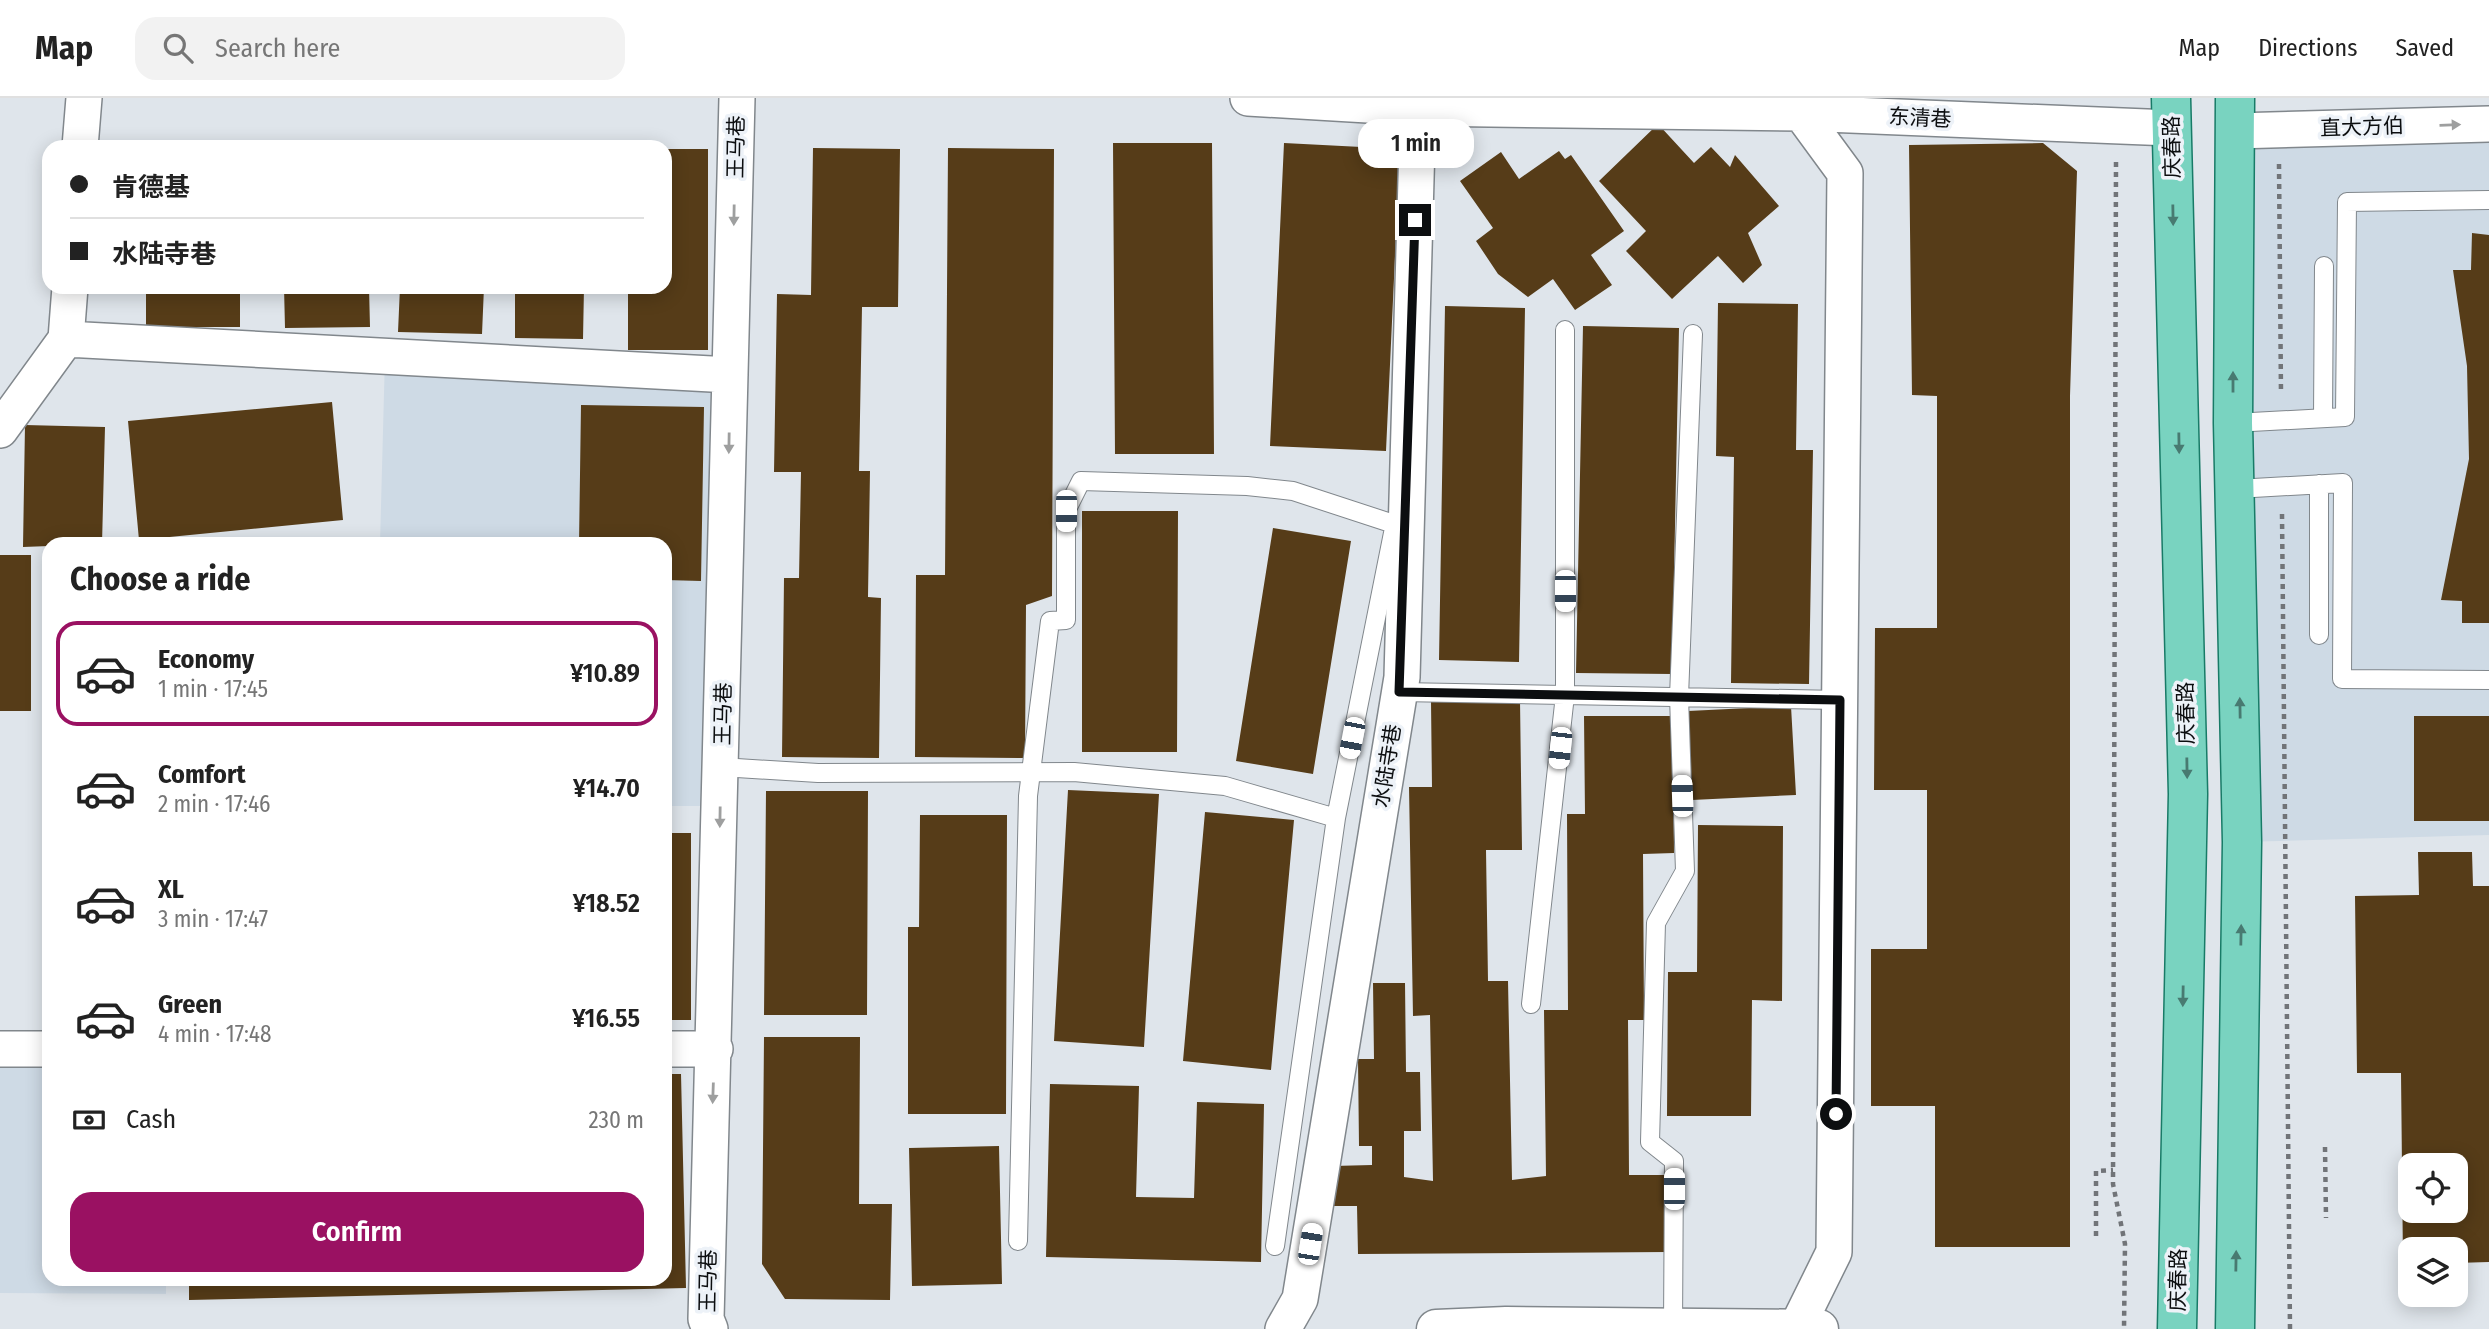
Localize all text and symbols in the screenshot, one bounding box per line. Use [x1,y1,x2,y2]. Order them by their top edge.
search box [135,17,625,80]
text: Map [35,28,93,68]
icon: search [159,29,197,67]
text: Search here [215,33,340,64]
text: Map [2179,34,2220,62]
text: Directions [2258,34,2357,62]
text: Saved [2395,34,2454,62]
street label: 东清巷 [1888,103,1952,133]
street label: 直大方伯 [2320,113,2404,141]
street label: 王马巷 [722,115,750,179]
street label: 庆春路 [2158,115,2186,179]
callout: 1 min [1357,118,1473,167]
one-way arrow [2439,119,2461,130]
text: 1 min [1391,129,1441,157]
text: 肯德基 [112,172,190,203]
one-way arrow [729,204,740,226]
route end [1399,204,1431,236]
one-way arrow [2168,204,2179,226]
text: 水陆寺巷 [112,239,216,270]
one-way arrow [2227,371,2239,393]
one-way arrow [723,432,734,454]
one-way arrow [2173,432,2185,454]
car [1056,490,1077,532]
text: Choose a ride [70,560,251,598]
car [1555,570,1576,612]
icon: car [74,642,137,705]
text: Economy [158,644,254,675]
text: ¥10.89 [570,658,640,689]
text: 1 min · 17:45 [158,675,268,703]
street label: 庆春路 [2172,681,2200,745]
street label: 王马巷 [709,682,737,746]
one-way arrow [2234,697,2246,719]
car [1338,715,1367,761]
street label: 水陆寺巷 [1368,722,1406,810]
car [1548,726,1573,770]
icon: car [74,757,137,820]
one-way arrow [2181,757,2193,779]
text: Comfort [158,759,246,790]
text: ¥14.70 [573,773,640,804]
car [1671,775,1694,817]
text: 2 min · 17:46 [158,790,270,818]
one-way arrow [714,806,726,828]
icon: car [74,872,137,935]
text: XL [158,874,184,905]
text: ¥18.52 [573,888,640,919]
text: 3 min · 17:47 [158,905,268,933]
one-way arrow [2235,924,2247,946]
one-way arrow [2178,985,2189,1007]
icon: car [74,987,137,1050]
text: Green [158,989,222,1020]
text: ¥16.55 [572,1003,640,1034]
text: 4 min · 17:48 [158,1020,272,1048]
one-way arrow [707,1083,719,1105]
route start [1820,1098,1852,1130]
icon: cash [70,1101,108,1139]
text: Cash [126,1104,176,1135]
text: 230 m [588,1106,644,1134]
map controls [2398,1153,2468,1307]
button: locate [2398,1153,2468,1223]
car [1664,1168,1685,1210]
button: Confirm [70,1192,644,1272]
car [1297,1222,1324,1266]
button: layers [2398,1237,2468,1307]
street label: 庆春路 [2164,1248,2192,1312]
street label: 王马巷 [694,1249,722,1313]
one-way arrow [2230,1250,2242,1272]

